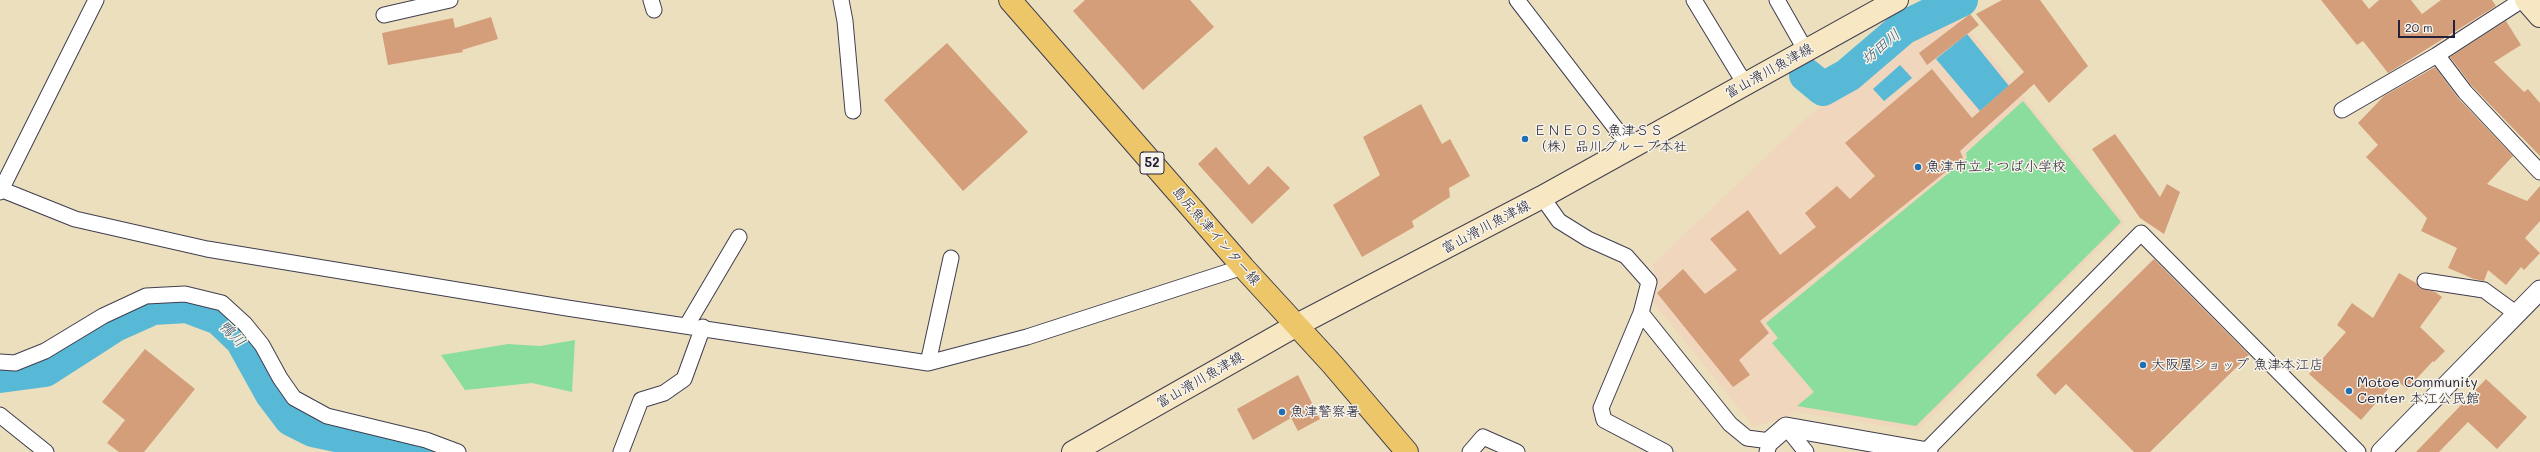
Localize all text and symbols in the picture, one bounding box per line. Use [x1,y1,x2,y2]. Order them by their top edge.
scale bar [2400,12,2457,38]
text: 20 m [2405,19,2433,35]
water label: 坊田川 [1858,26,1904,68]
street label: 富山滑川魚津線 [1722,40,1816,102]
place label: ＥＮＥＯＳ 魚津ＳＳ （株）品川グループ本社 [1533,123,1688,156]
marker: ＥＮＥＯＳ 魚津ＳＳ （株）品川グループ本社 [1520,134,1530,144]
road number: 52 [1140,152,1164,174]
place label: 魚津市立よつば小学校 [1926,159,2066,175]
marker: 魚津市立よつば小学校 [1913,162,1923,172]
street label: 島尻魚津インター線 [1168,183,1264,289]
street label: 富山滑川魚津線 [1439,197,1533,257]
water label: 鴨川 [215,317,249,351]
street label: 富山滑川魚津線 [1153,348,1247,412]
place label: 大阪屋ショップ 魚津本江店 [2151,357,2323,373]
marker: 大阪屋ショップ 魚津本江店 [2138,360,2148,370]
place label: Motoe Community Center 本江公民館 [2357,375,2480,408]
marker: Motoe Community Center 本江公民館 [2344,386,2354,396]
place label: 魚津警察署 [1290,404,1360,420]
marker: 魚津警察署 [1277,407,1287,417]

